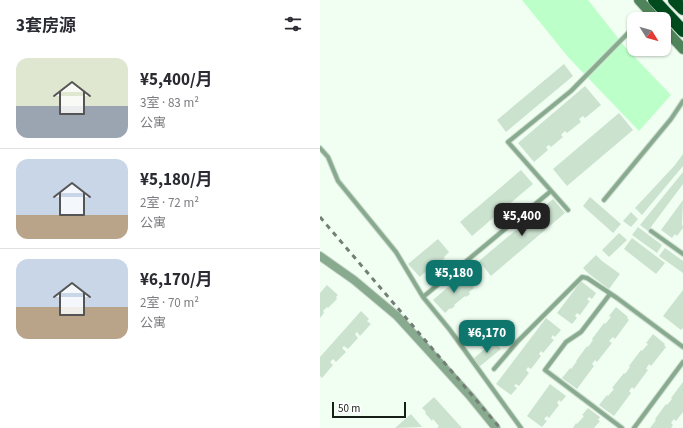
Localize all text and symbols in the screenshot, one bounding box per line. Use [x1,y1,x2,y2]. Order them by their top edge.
north arrow [627,12,671,56]
map controls [627,12,671,56]
icon: filters [282,13,304,35]
text: 3套房源 [16,14,76,38]
text: ¥5,400/月 [140,68,213,92]
icon: home [48,74,96,122]
text: 3室 · 83 m² [140,94,199,112]
text: 公寓 [140,114,166,132]
text: ¥5,180/月 [140,168,213,192]
icon: home [48,175,96,223]
text: 2室 · 72 m² [140,194,199,212]
pin: ¥5,400 [489,203,555,237]
text: ¥5,400 [503,207,541,225]
text: 公寓 [140,214,166,232]
pin: ¥5,180 [421,260,487,294]
text: ¥5,180 [435,264,473,282]
text: ¥6,170/月 [140,268,213,292]
icon: home [48,275,96,323]
text: 2室 · 70 m² [140,294,199,312]
text: 公寓 [140,314,166,332]
pin: ¥6,170 [454,320,520,354]
text: ¥6,170 [468,324,506,342]
scale bar [332,400,406,419]
text: 50 m [338,401,360,416]

